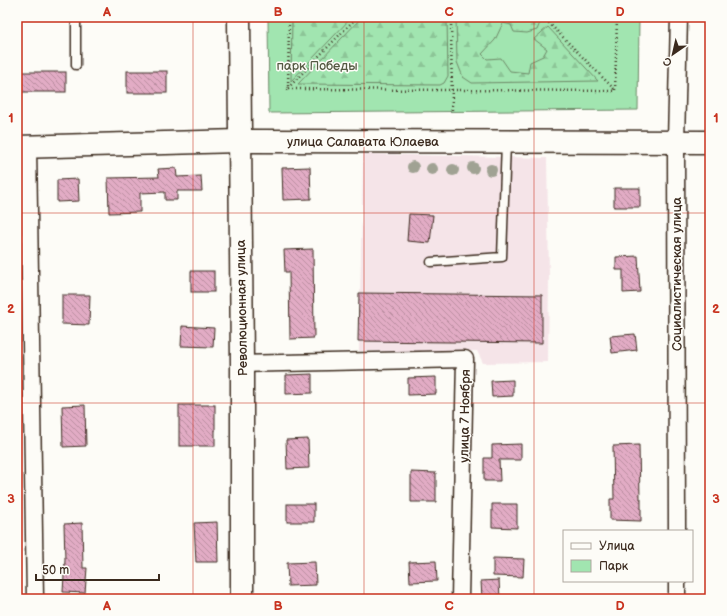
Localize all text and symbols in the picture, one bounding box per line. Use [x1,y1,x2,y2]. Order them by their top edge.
text: A [102,4,111,20]
text: B [273,4,283,20]
text: C [444,4,454,20]
text: D [615,4,625,20]
north arrow [653,34,693,74]
text: С [661,54,674,69]
park label: парк Победы [276,58,358,74]
text: 1 [8,110,14,126]
text: 1 [713,110,719,126]
street label: улица Салавата Юлаева [287,134,439,150]
street label: Социалистическая улица [669,197,685,351]
street label: Революционная улица [233,239,251,377]
text: 2 [7,301,15,317]
text: 2 [712,301,720,317]
street label: улица 7 Ноября [456,369,474,463]
text: 3 [7,491,15,507]
text: 3 [712,491,720,507]
legend [563,530,693,582]
text: Улица [599,539,635,554]
scale bar [36,556,159,582]
text: Парк [599,559,629,574]
text: 50 m [42,563,69,578]
text: A [102,598,111,614]
text: B [273,598,283,614]
text: C [444,598,454,614]
text: D [615,598,625,614]

